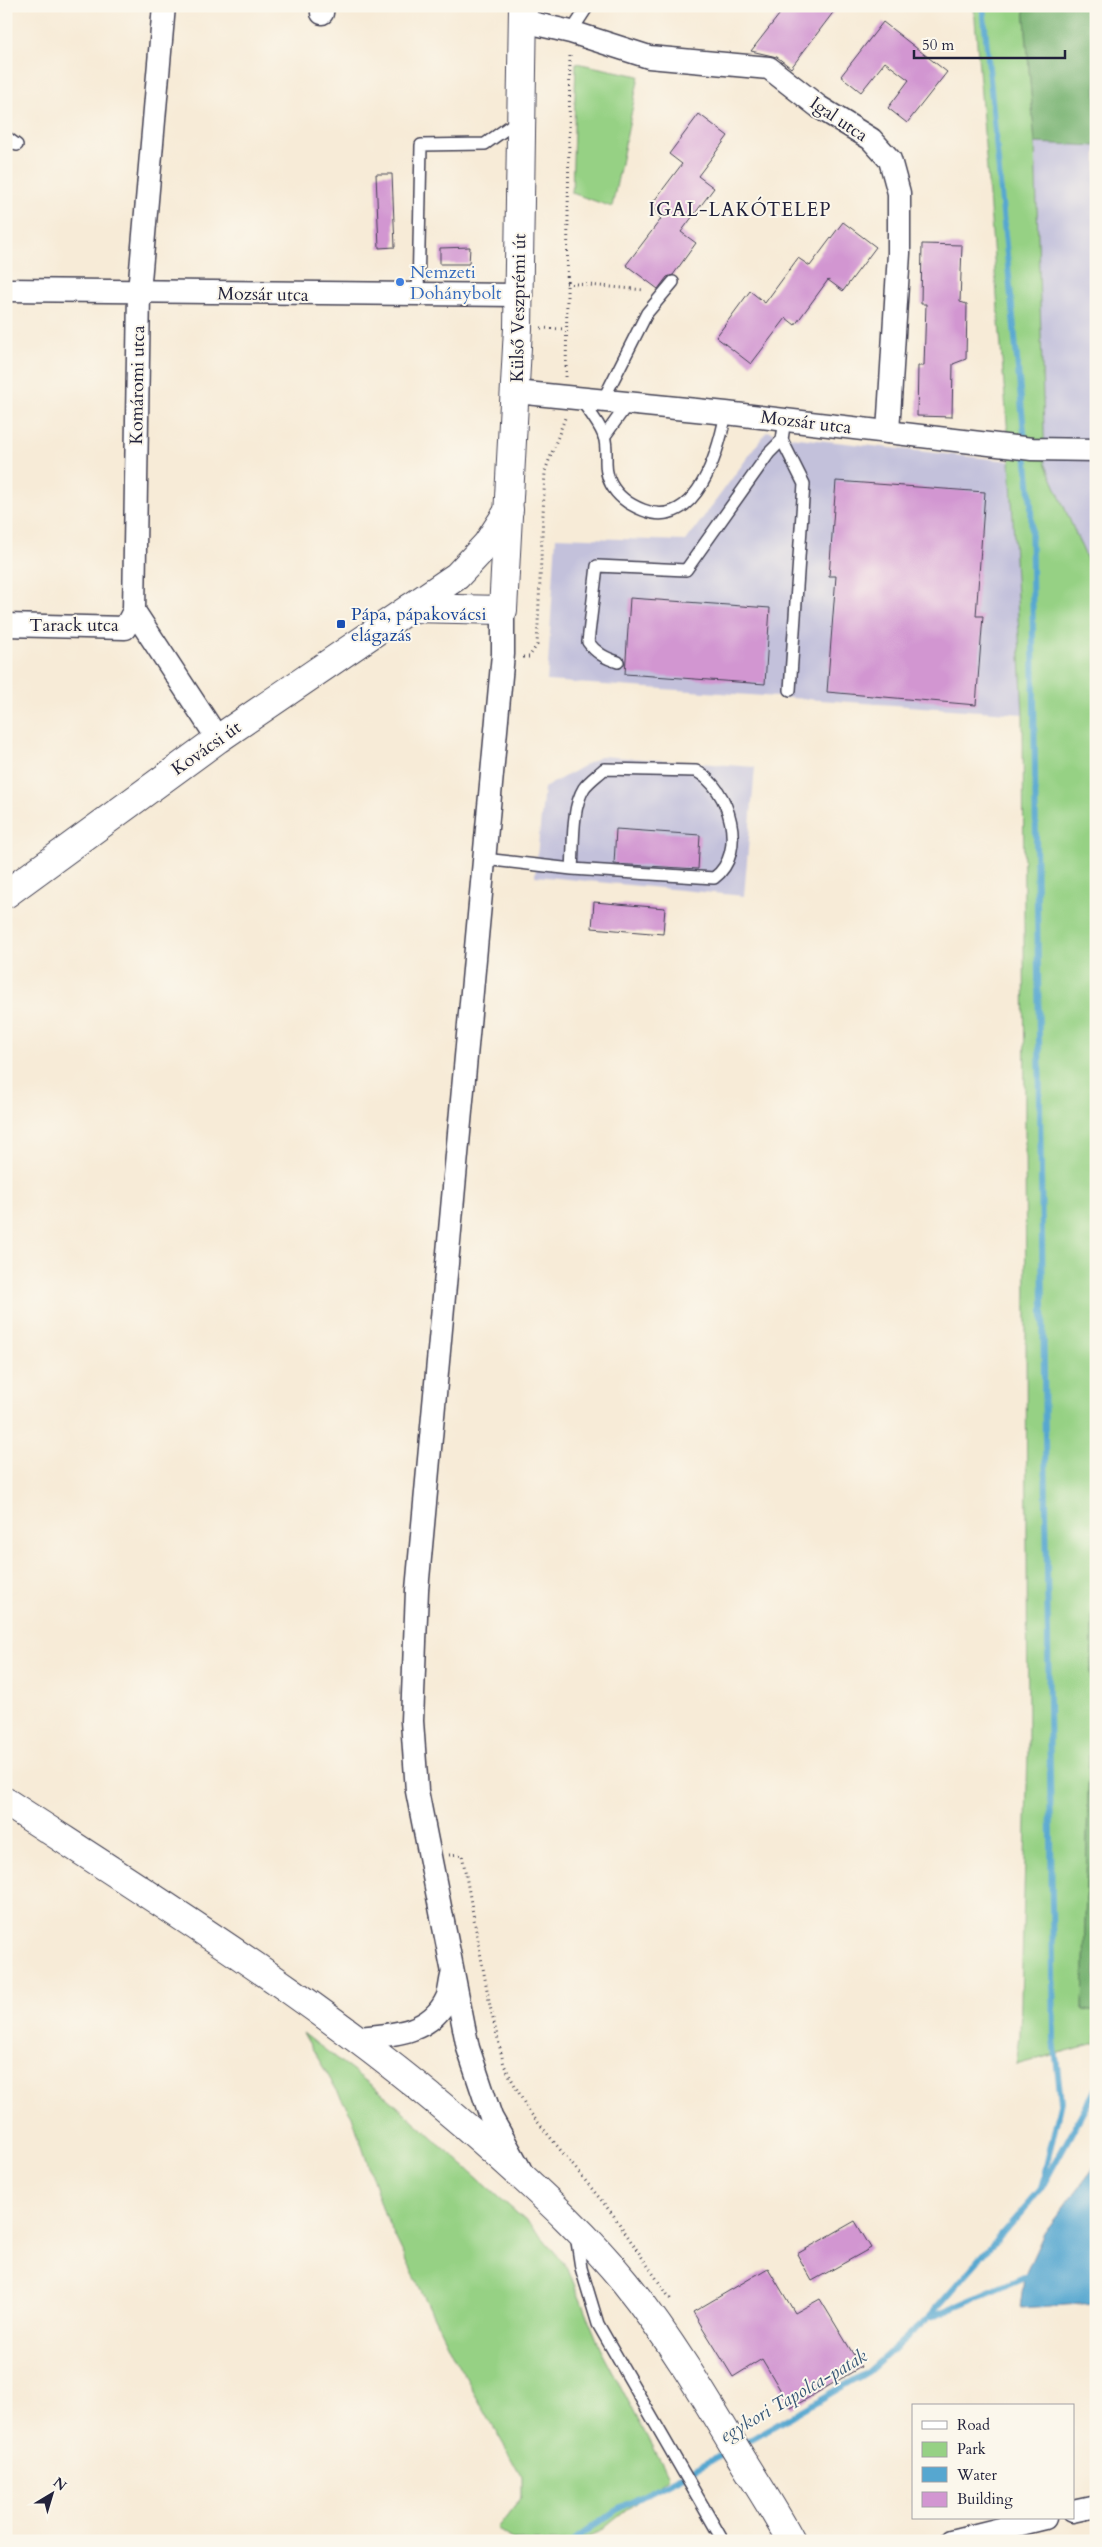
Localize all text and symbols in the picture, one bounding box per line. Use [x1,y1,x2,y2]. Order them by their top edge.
scale bar [914,28,1066,60]
text: 50 m [922,35,954,55]
street label: Igal utca [805,91,873,148]
district label: IGAL-LAKÓTELEP [648,196,832,223]
street label: Külső Veszprémi út [505,233,532,383]
place label: Nemzeti Dohánybolt [410,260,502,306]
marker: Nemzeti Dohánybolt [394,276,406,288]
street label: Mozsár utca [217,281,309,308]
street label: Komáromi utca [124,325,151,445]
street label: Mozsár utca [759,405,853,441]
place label: Pápa, pápakovácsi elágazás [351,602,486,648]
street label: Tarack utca [29,613,119,638]
marker: Pápa, pápakovácsi elágazás [335,618,347,630]
street label: Kovácsi út [166,715,246,782]
water label: egykori Tapolca-patak [715,2343,872,2449]
legend [912,2404,1074,2520]
text: Road [957,2415,990,2435]
text: Park [957,2439,986,2459]
text: Water [956,2465,998,2485]
north arrow [28,2470,78,2520]
text: N [49,2473,70,2495]
text: Building [957,2489,1013,2509]

